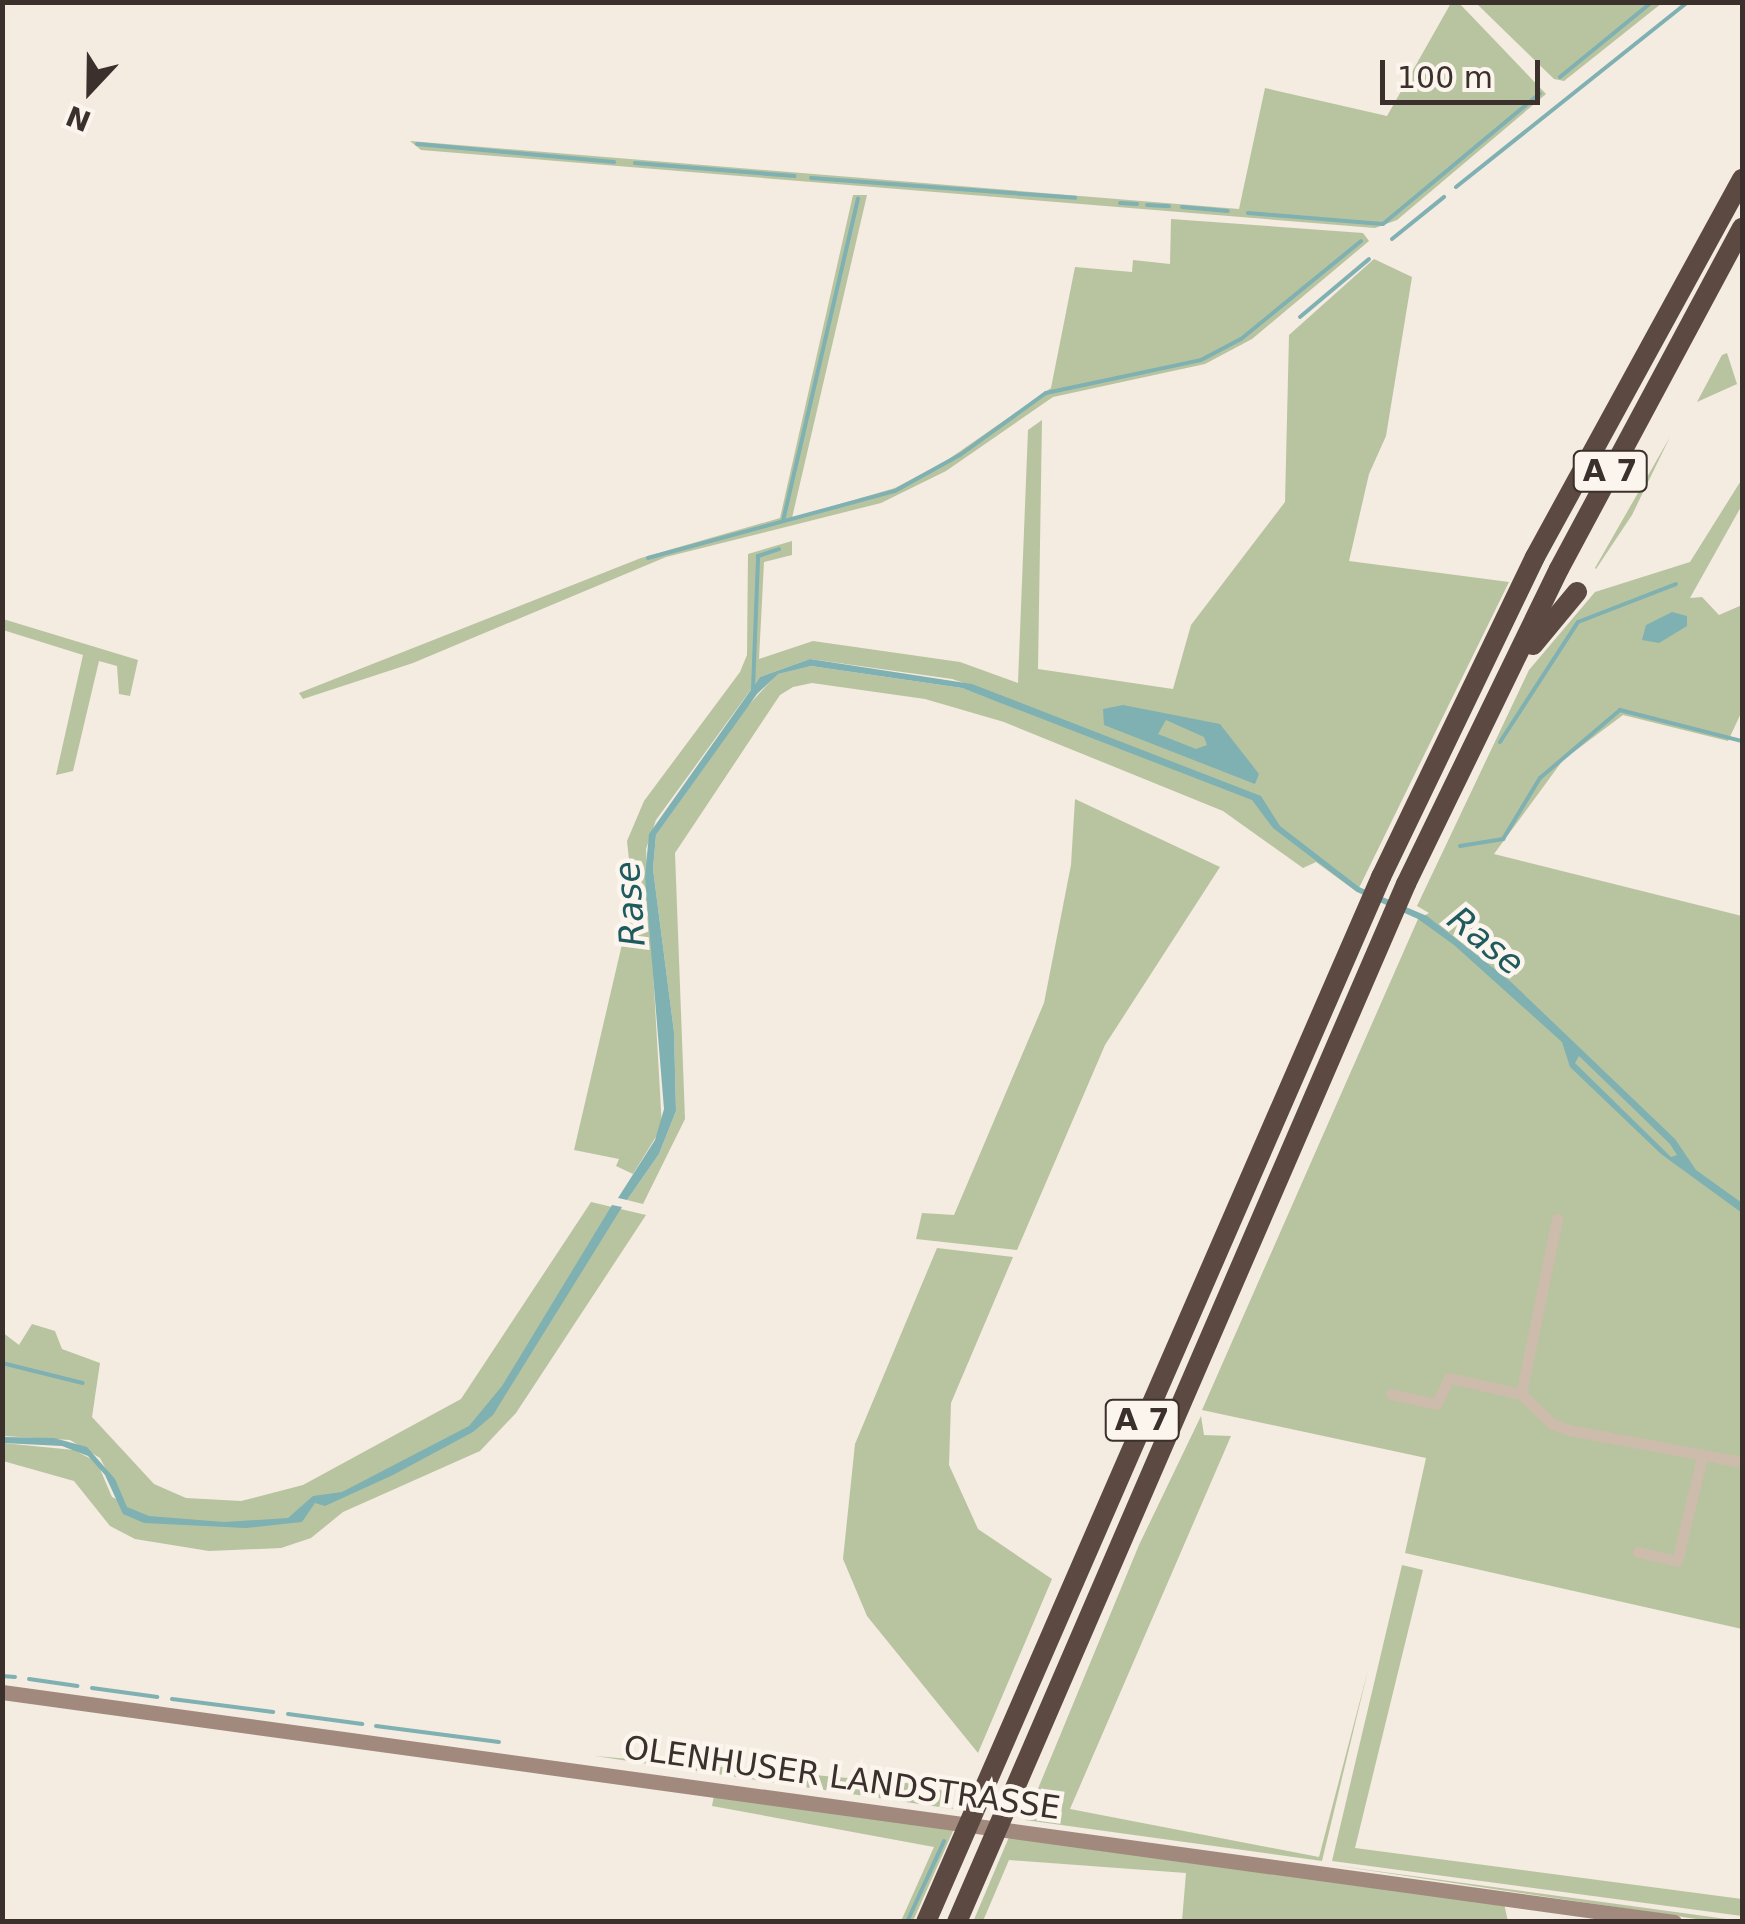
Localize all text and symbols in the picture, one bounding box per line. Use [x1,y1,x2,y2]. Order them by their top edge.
north arrow [40,40,140,140]
scale bar [1385,40,1545,102]
text: 100 m [1397,60,1493,95]
text: N [62,99,96,138]
road number: A 7 [1572,446,1648,496]
water label: Rase [606,860,654,948]
water label: Rase [1440,898,1532,984]
road number: A 7 [1104,1395,1180,1445]
street label: OLENHUSER LANDSTRASSE [621,1728,1063,1828]

